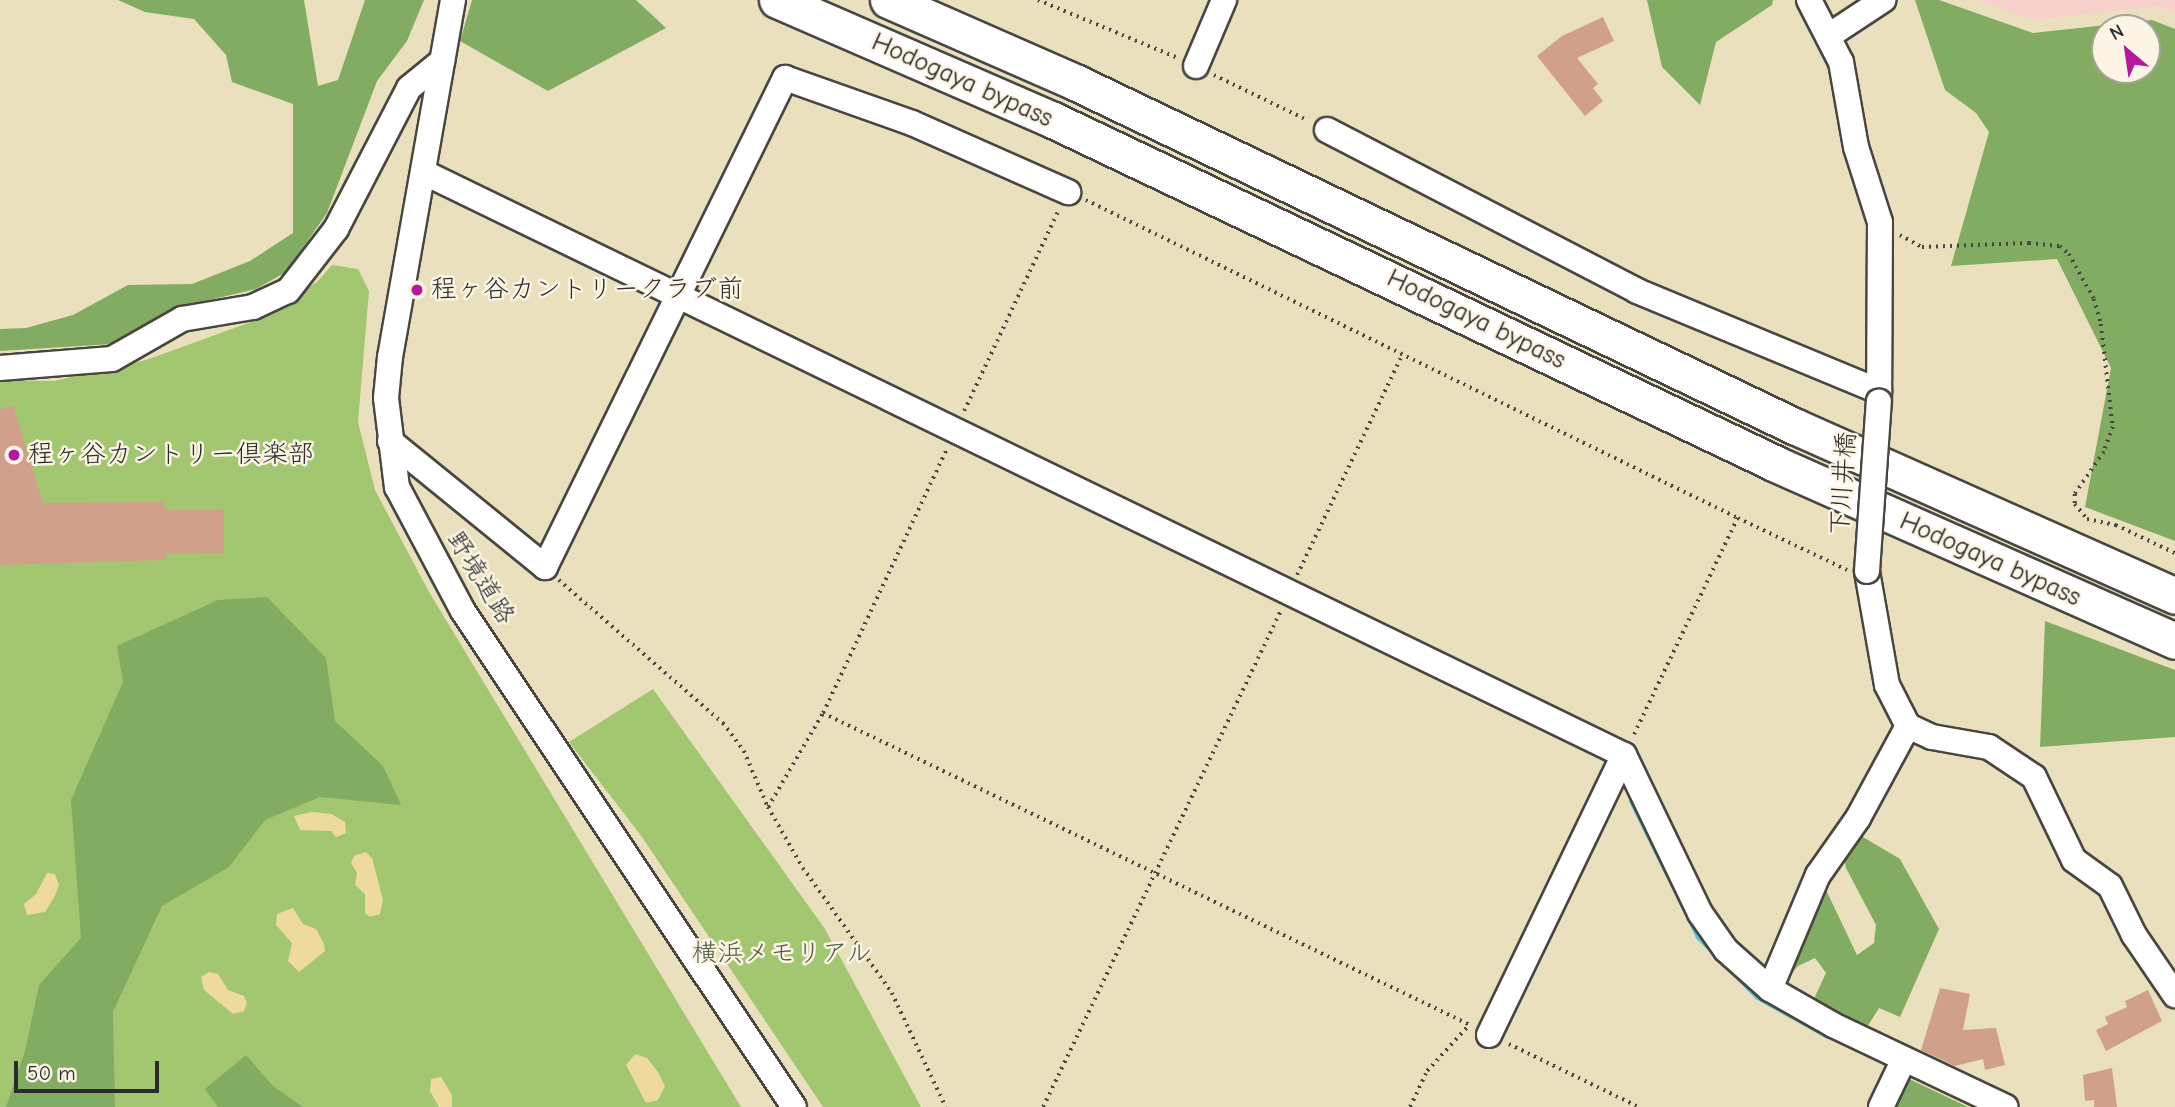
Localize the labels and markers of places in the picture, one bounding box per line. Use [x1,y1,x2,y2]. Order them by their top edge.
place label: 程ヶ谷カントリークラブ前 [431,274,743,306]
marker: 程ヶ谷カントリークラブ前 [409,282,425,298]
place label: 程ヶ谷カントリー倶楽部 [28,439,314,471]
marker: 程ヶ谷カントリー倶楽部 [6,447,22,463]

